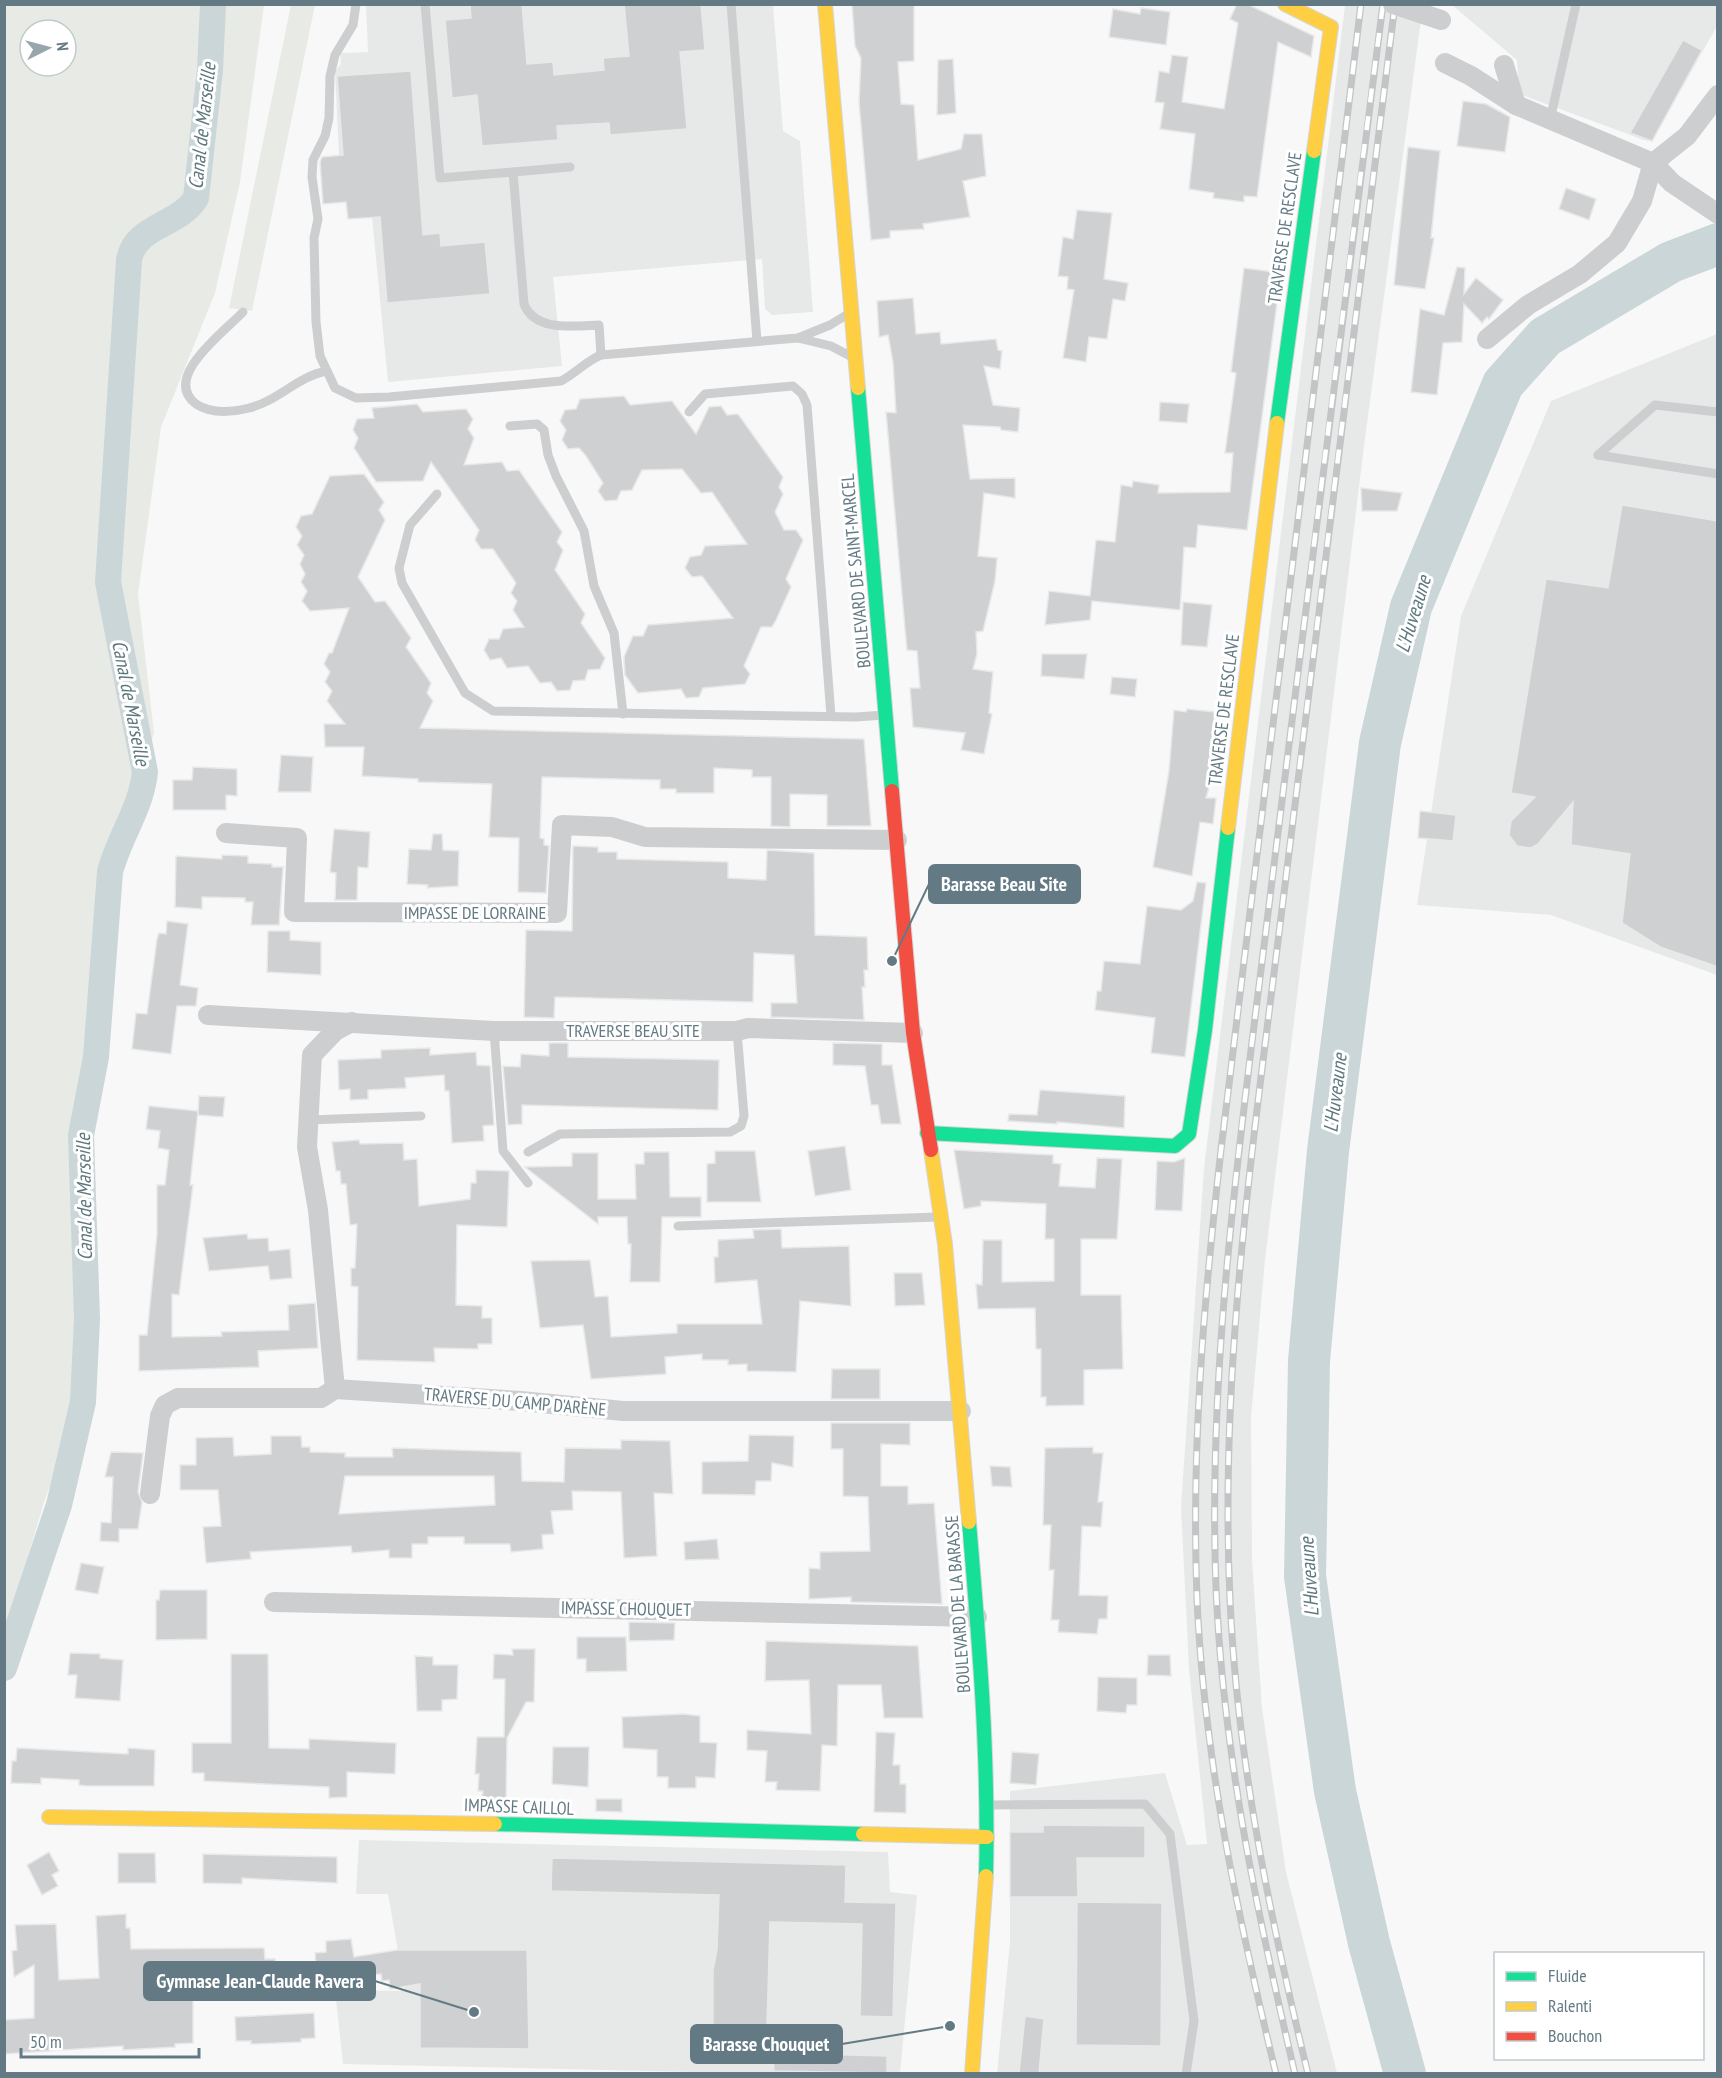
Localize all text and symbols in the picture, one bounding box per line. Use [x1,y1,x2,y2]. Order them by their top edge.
north arrow [18,18,78,78]
text: N [53,41,73,52]
water label: Canal de Marseille [182,60,222,190]
street label: TRAVERSE DE RESCLAVE [1262,151,1307,305]
street label: BOULEVARD DE SAINT-MARCEL [835,472,875,669]
water label: L'Huveaune [1389,571,1437,656]
street label: TRAVERSE DE RESCLAVE [1203,633,1244,787]
water label: Canal de Marseille [106,638,156,769]
callout: Barasse Beau Site [929,865,1080,903]
text: Barasse Beau Site [941,871,1067,897]
street label: IMPASSE DE LORRAINE [404,901,546,924]
street label: TRAVERSE BEAU SITE [566,1019,700,1042]
water label: L'Huveaune [1317,1050,1353,1134]
water label: Canal de Marseille [70,1132,98,1261]
street label: TRAVERSE DU CAMP D'ARÈNE [423,1382,607,1421]
street label: BOULEVARD DE LA BARASSE [940,1514,975,1694]
water label: L'Huveaune [1293,1535,1325,1617]
street label: IMPASSE CHOUQUET [561,1596,691,1621]
street label: IMPASSE CAILLOL [464,1793,575,1820]
legend [1494,1952,1704,2060]
callout: Gymnase Jean-Claude Ravera [144,1962,375,2000]
text: Fluide [1548,1964,1587,1987]
text: Gymnase Jean-Claude Ravera [156,1968,364,1994]
text: Ralenti [1548,1994,1592,2017]
scale bar [21,2021,200,2059]
text: Bouchon [1548,2024,1602,2047]
callout: Barasse Chouquet [691,2025,842,2063]
text: 50 m [30,2030,62,2053]
text: Barasse Chouquet [703,2031,830,2057]

